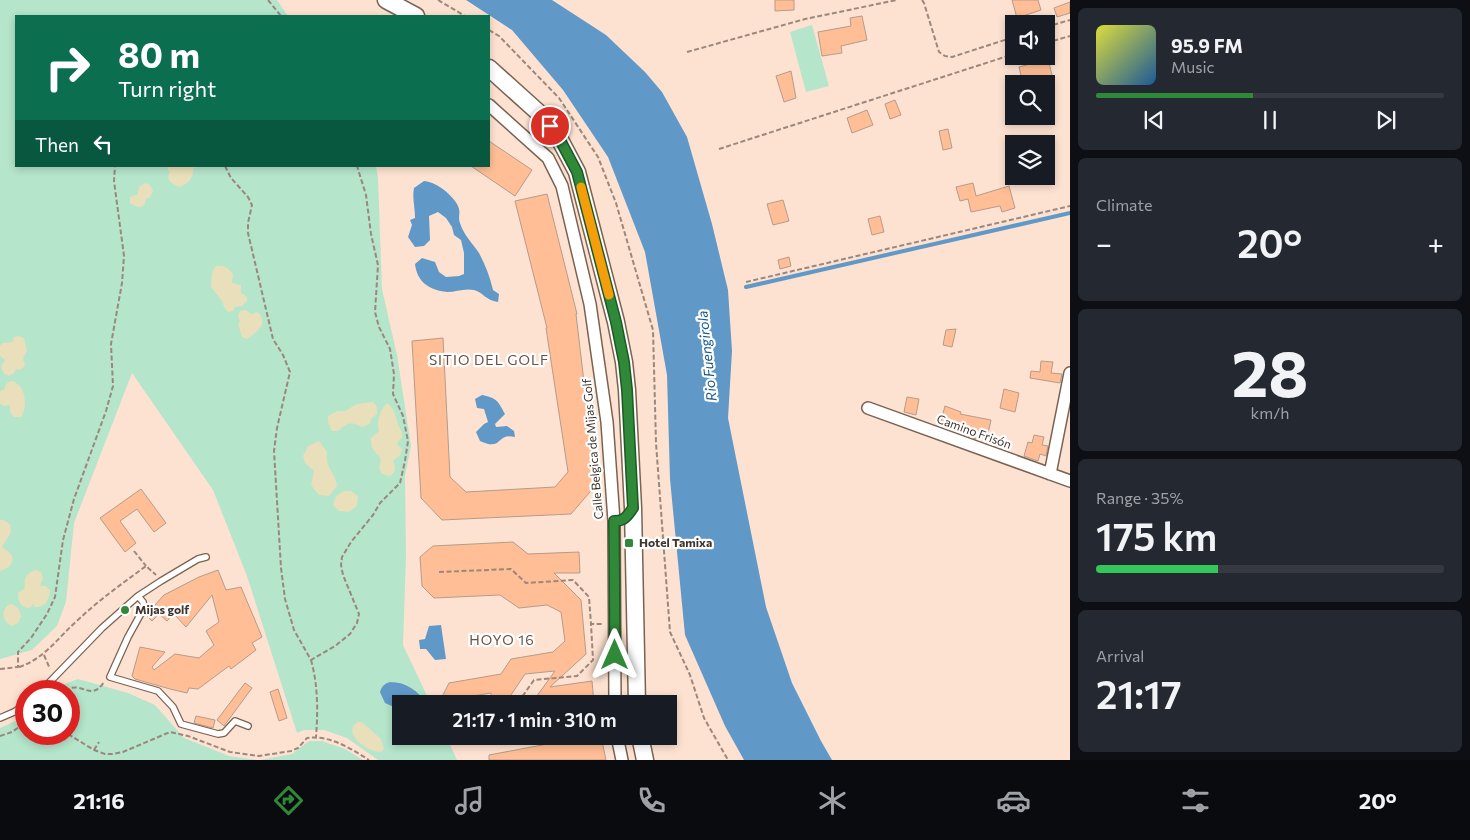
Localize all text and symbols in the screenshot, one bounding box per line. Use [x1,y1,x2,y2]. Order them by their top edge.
map controls [1005,15,1055,185]
button: sound [1005,15,1055,65]
text: 80 m [118,32,200,75]
text: 95.9 FM [1171,34,1243,57]
icon: right [35,35,100,100]
text: Music [1171,57,1215,76]
text: Turn right [118,75,216,102]
button: search [1005,75,1055,125]
pin [529,105,571,147]
icon: previous [1140,106,1168,134]
icon: pause [1256,106,1284,134]
icon: next [1372,106,1400,134]
icon: arrive [536,112,564,140]
icon: left [89,130,117,158]
text: Then [35,133,79,156]
button: layers [1005,135,1055,185]
text: Climate [1096,195,1152,214]
text: 20° [1237,219,1302,266]
text: − [1096,226,1112,260]
text: + [1428,226,1444,260]
water label: Rio Fuengirola [693,310,720,402]
text: 28 [1232,331,1308,410]
district label: SITIO DEL GOLF [429,351,549,368]
street label: Calle Belgica de Mijas Golf [579,378,605,520]
text: km/h [1251,403,1289,422]
street label: Camino Frisón [935,411,1014,451]
text: Range · 35% [1096,488,1183,507]
text: 175 km [1096,512,1217,559]
place label: Hotel Tamixa [639,535,712,549]
marker: Hotel Tamixa [623,537,635,549]
place label: Mijas golf [135,602,189,616]
marker: Mijas golf [119,604,131,616]
position arrow [588,628,640,680]
district label: HOYO 16 [469,631,535,648]
text: Arrival [1096,646,1144,665]
text: 21:17 [1096,670,1182,717]
speed limit sign: 30 [15,680,80,745]
text: 21:17 · 1 min · 310 m [453,708,616,731]
icon: directions [271,783,306,818]
icon: music [452,783,487,818]
icon: phone [634,783,669,818]
icon: climate [815,783,850,818]
icon: car [996,783,1031,818]
icon: filters [1178,783,1213,818]
text: 21:16 [73,787,125,814]
text: 20° [1359,787,1397,814]

